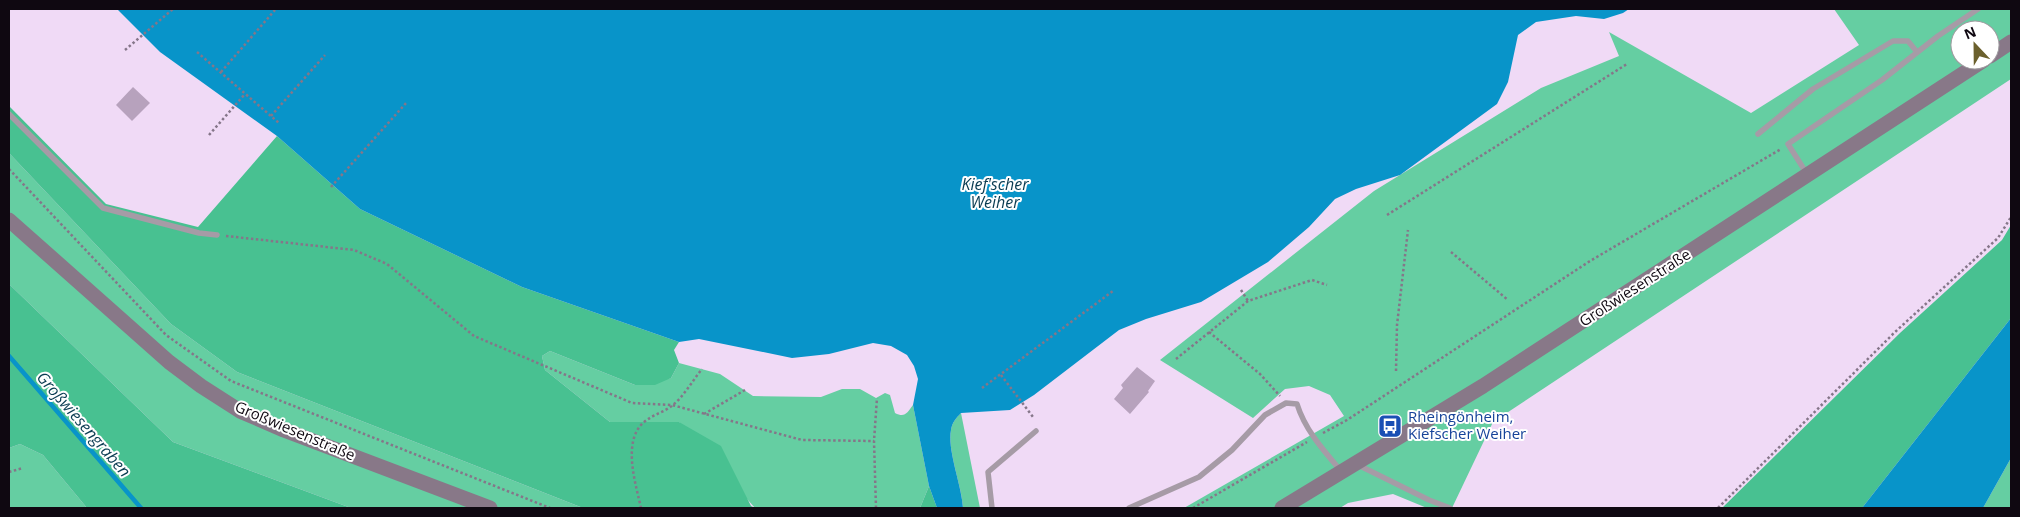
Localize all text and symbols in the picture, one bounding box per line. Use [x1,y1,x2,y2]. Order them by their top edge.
north arrow [1950,20,2000,70]
text: N [1961,22,1979,43]
water label: Kief'scher Weiher [961,173,1029,213]
street label: Großwiesenstraße [1575,244,1694,331]
water label: Großwiesengraben [32,367,136,481]
street label: Großwiesenstraße [232,396,359,464]
place label: Rheingönheim, Kiefscher Weiher [1408,406,1526,443]
bus stop icon: Rheingönheim, Kiefscher Weiher [1377,413,1403,439]

